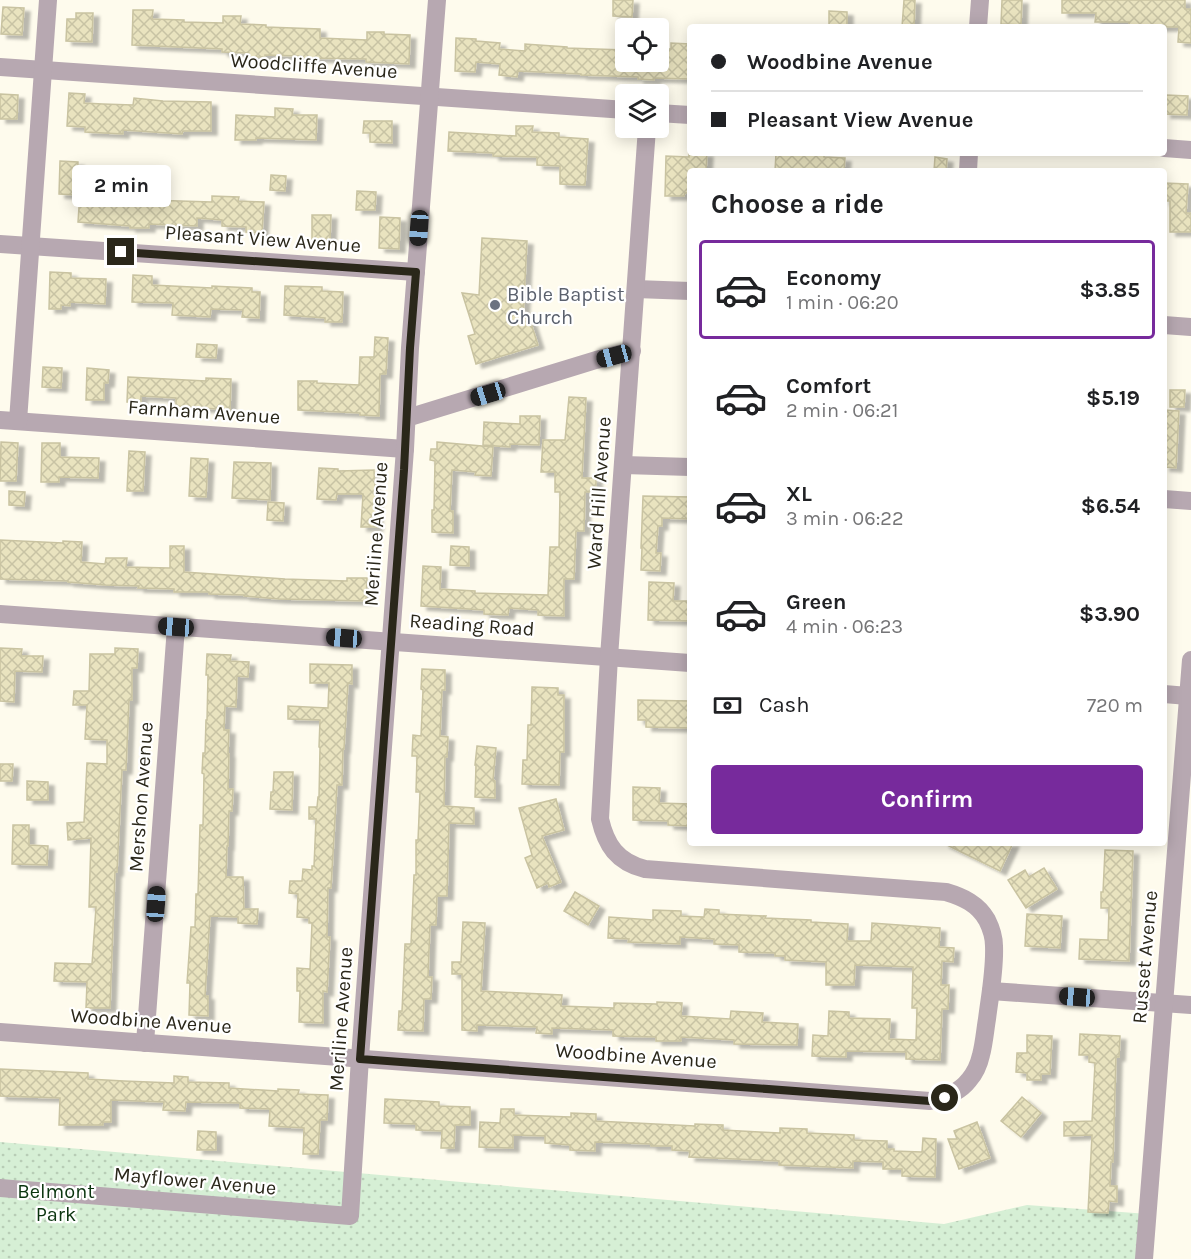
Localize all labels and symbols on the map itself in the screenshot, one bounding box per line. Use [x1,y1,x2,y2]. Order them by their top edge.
street label: Woodcliffe Avenue [230,49,398,83]
callout: 2 min [72,165,170,207]
car [409,209,429,247]
street label: Pleasant View Avenue [164,221,362,257]
route end [107,238,134,265]
place label: Bible Baptist Church [507,283,625,329]
marker: Bible Baptist Church [488,298,502,312]
car [594,343,634,369]
car [468,380,508,408]
street label: Farnham Avenue [127,395,281,429]
street label: Ward Hill Avenue [582,416,616,570]
street label: Meriline Avenue [359,461,393,607]
street label: Reading Road [409,609,535,641]
car [157,617,195,637]
car [325,628,363,648]
street label: Mershon Avenue [124,721,158,873]
car [146,885,166,923]
street label: Russet Avenue [1128,889,1162,1025]
street label: Meriline Avenue [324,946,358,1092]
car [1058,987,1096,1007]
street label: Woodbine Avenue [70,1004,232,1038]
street label: Woodbine Avenue [555,1039,717,1073]
route start [931,1084,958,1111]
street label: Mayflower Avenue [113,1162,277,1200]
park label: Belmont Park [17,1180,95,1226]

